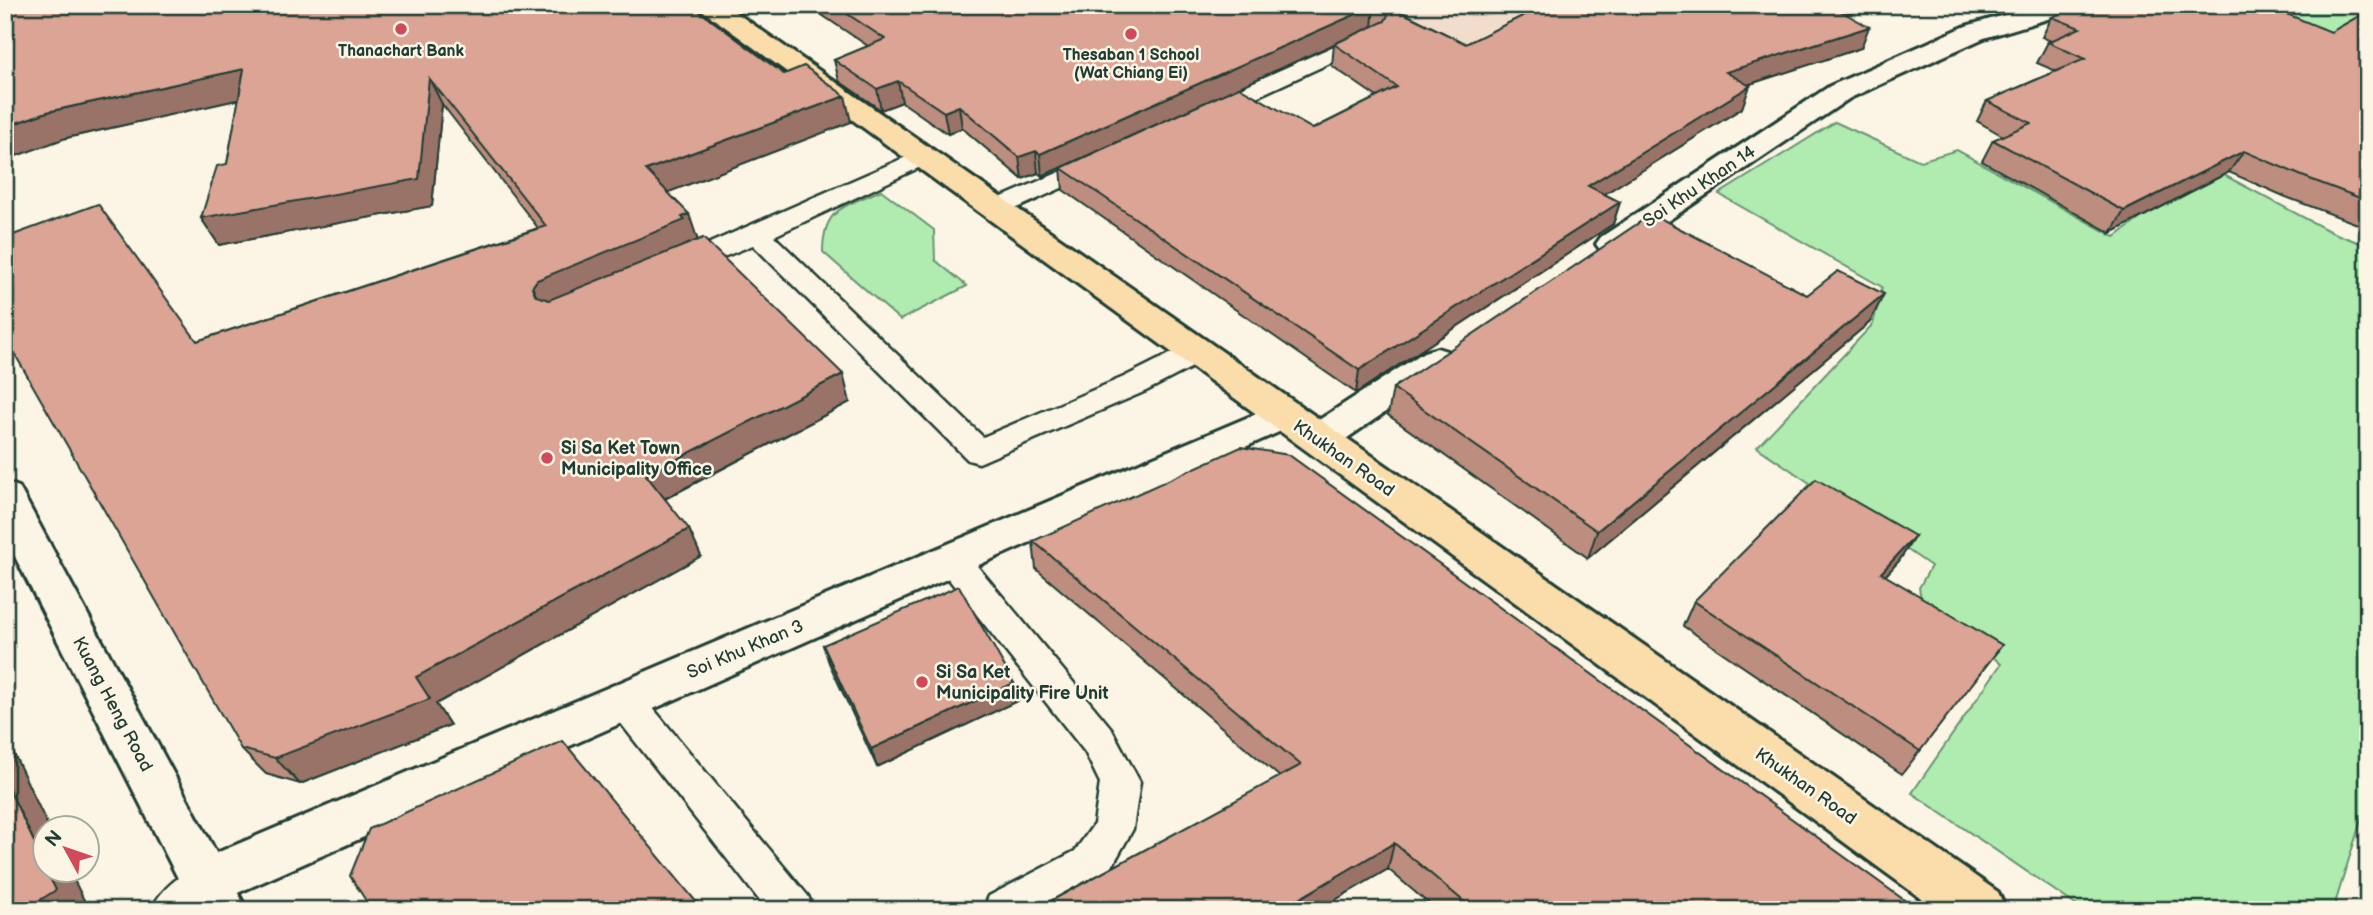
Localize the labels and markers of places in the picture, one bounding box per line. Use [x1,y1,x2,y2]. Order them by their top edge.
marker: Thanachart Bank [393,21,409,37]
marker: Thesaban 1 School (Wat Chiang Ei) [1123,26,1139,42]
place label: Thanachart Bank [338,42,465,61]
place label: Thesaban 1 School (Wat Chiang Ei) [1063,46,1199,83]
place label: Si Sa Ket Town Municipality Office [561,438,712,480]
marker: Si Sa Ket Town Municipality Office [539,450,555,466]
place label: Si Sa Ket Municipality Fire Unit [936,662,1108,704]
marker: Si Sa Ket Municipality Fire Unit [914,674,930,690]

